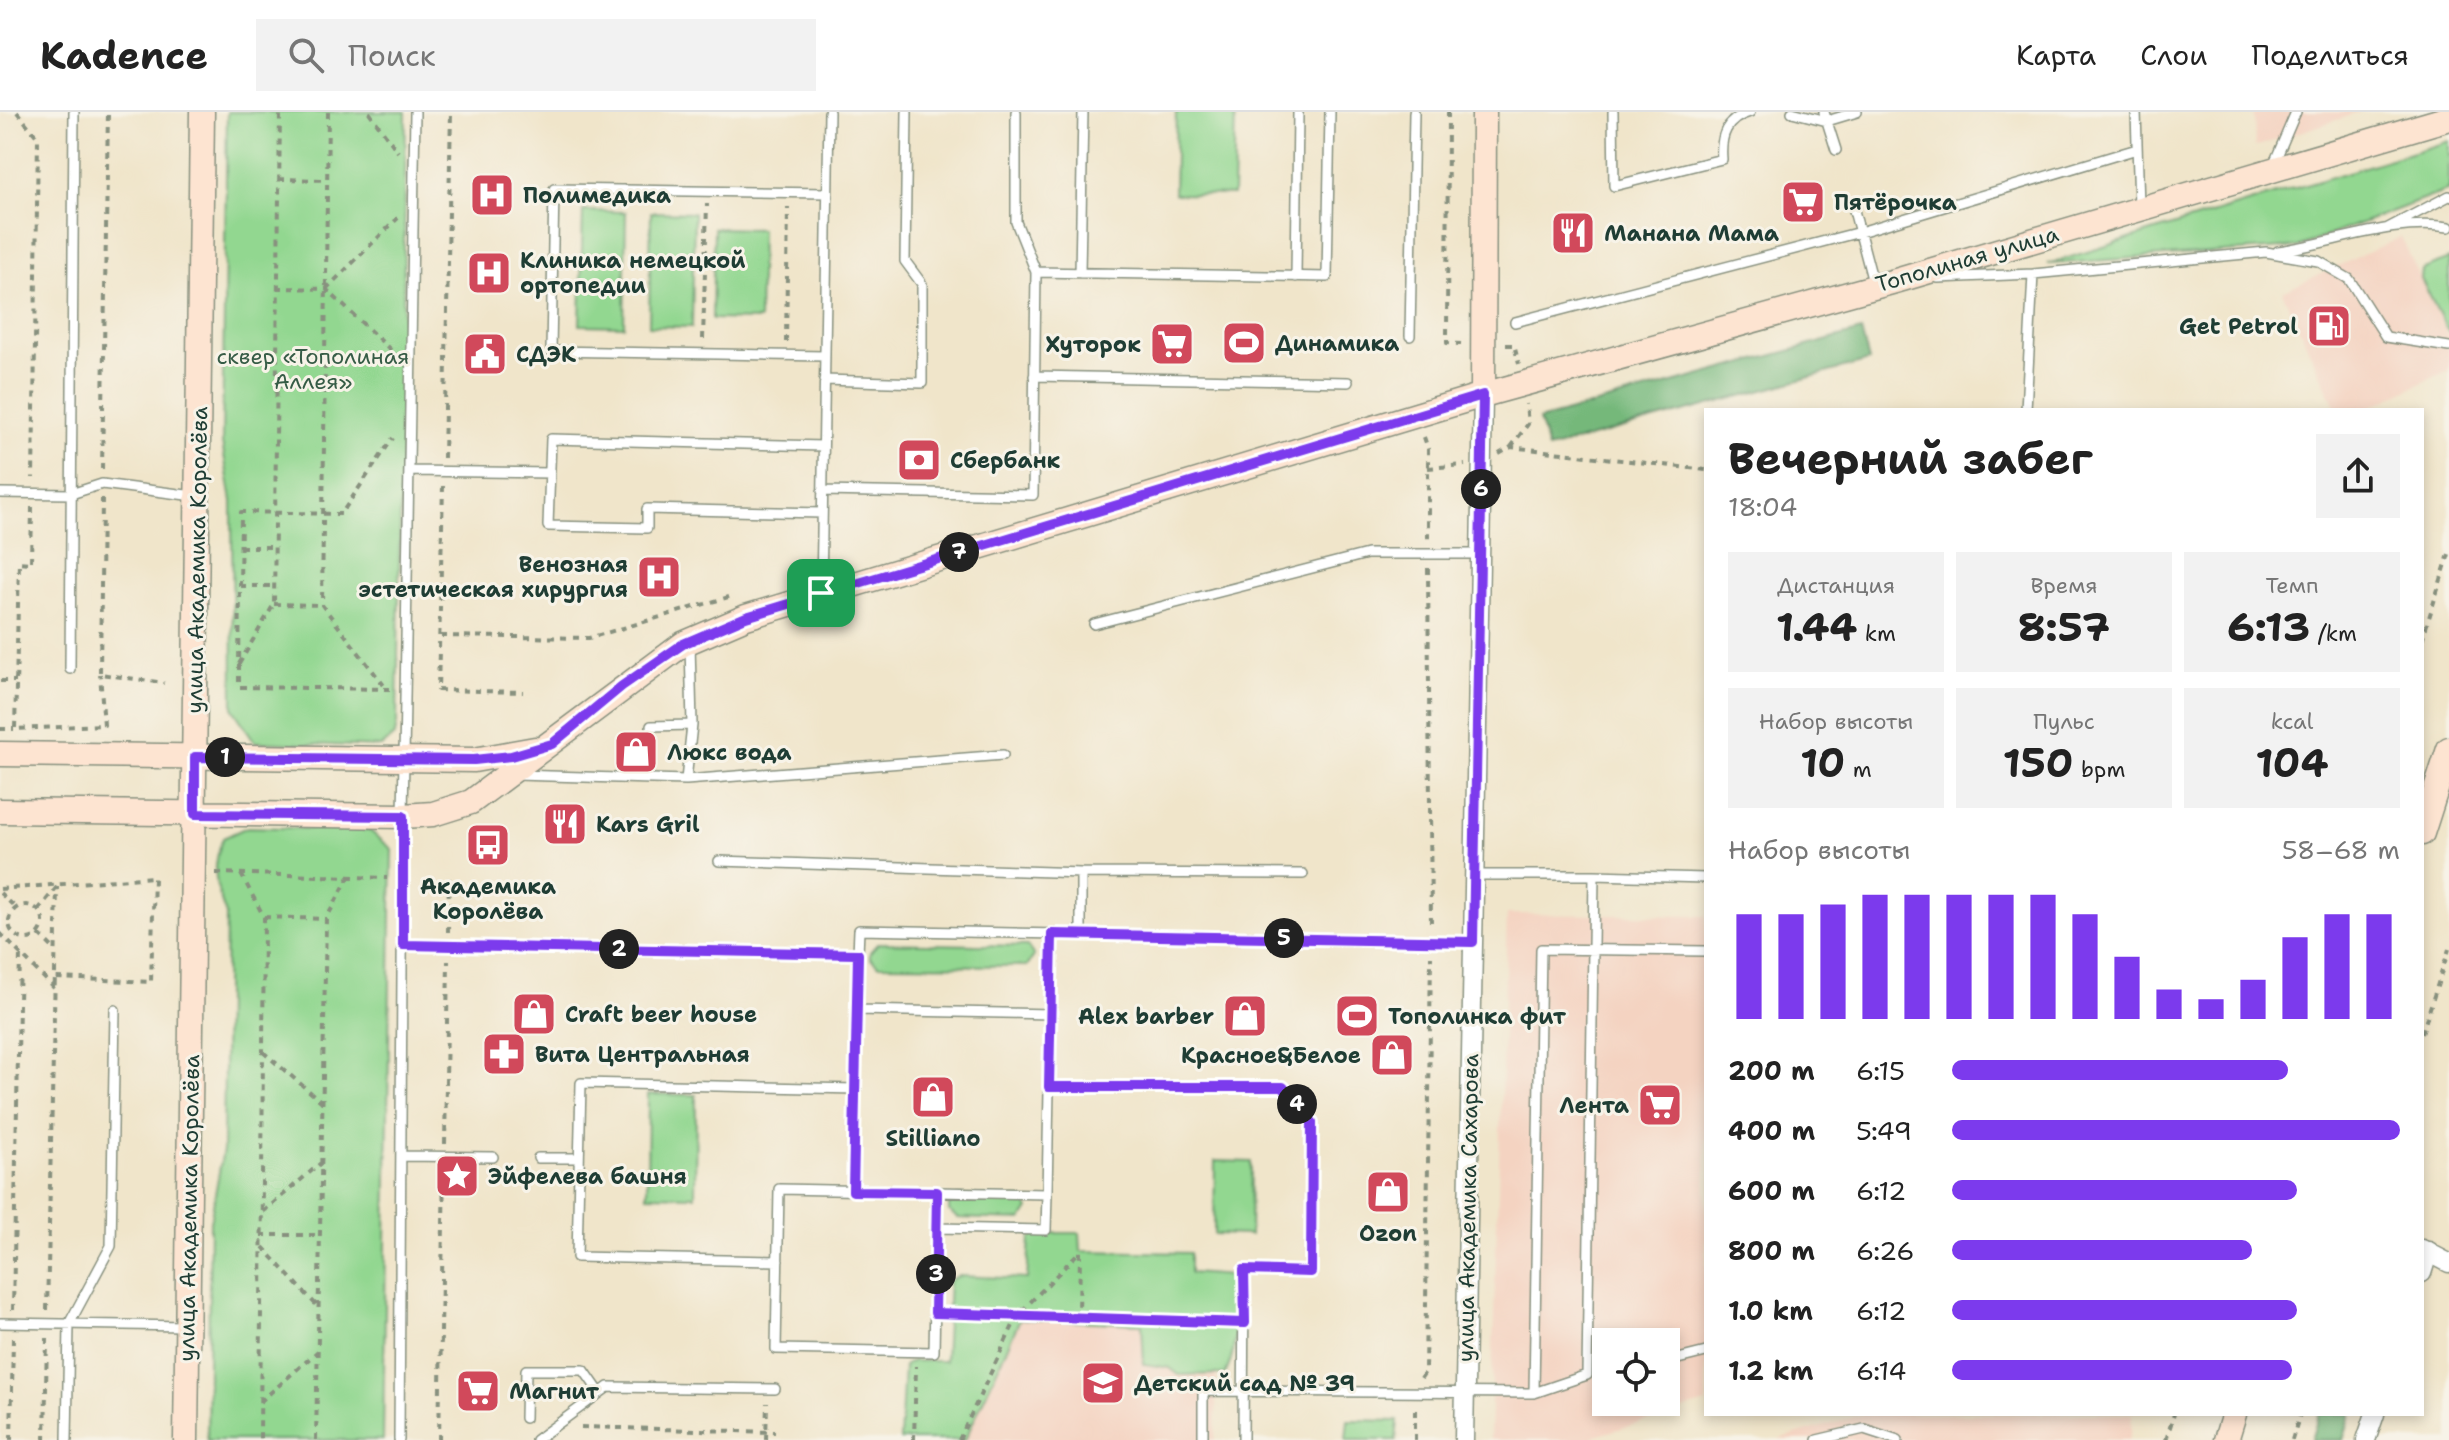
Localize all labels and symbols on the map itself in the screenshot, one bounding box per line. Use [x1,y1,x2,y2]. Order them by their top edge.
hospital icon: Полимедика [468,171,516,219]
supermarket icon: Пятёрочка [1779,178,1827,226]
place label: Полимедика [523,181,671,210]
place label: Пятёрочка [1834,188,1957,217]
restaurant icon: Манана Мама [1549,209,1597,257]
place label: Манана Мама [1604,219,1779,248]
street label: Тополиная улица [1872,219,2062,299]
place label: Клиника немецкой ортопедии [520,246,745,300]
hospital icon: Клиника немецкой ортопедии [465,249,513,297]
fuel station icon: Get Petrol [2305,302,2353,350]
place label: Get Petrol [2179,312,2298,341]
sports icon: Динамика [1220,319,1268,367]
supermarket icon: Хуторок [1148,320,1196,368]
place label: Динамика [1275,329,1399,358]
public building icon: СДЭК [461,330,509,378]
place label: Хуторок [1046,330,1141,359]
place label: СДЭК [516,340,576,369]
park label: сквер «Тополиная Аллея» [217,342,409,396]
street label: улица Академика Королёва [180,406,214,714]
bank icon: Сбербанк [895,436,943,484]
place label: Сбербанк [950,446,1060,475]
pin: 6 [1461,469,1501,509]
pin: 7 [939,532,979,572]
place label: Венозная эстетическая хирургия [358,550,628,604]
hospital icon: Венозная эстетическая хирургия [635,553,683,601]
pin [787,559,855,627]
shop icon: Люкс вода [612,728,660,776]
pin: 1 [205,737,245,777]
place label: Люкс вода [667,738,792,767]
restaurant icon: Kars Gril [541,800,589,848]
place label: Kars Gril [596,810,700,839]
bus stop icon: Академика Королёва [464,821,512,869]
place label: Академика Королёва [420,872,556,926]
pin: 5 [1264,918,1304,958]
pin: 2 [599,929,639,969]
shop icon: Craft beer house [510,990,558,1038]
shop icon: Alex barber [1221,992,1269,1040]
sports icon: Тополинка фит [1333,992,1381,1040]
place label: Craft beer house [565,1000,757,1029]
place label: Alex barber [1078,1002,1214,1031]
place label: Тополинка фит [1388,1002,1567,1031]
pharmacy icon: Вита Центральная [480,1030,528,1078]
shop icon: Красное&Белое [1368,1031,1416,1079]
place label: Вита Центральная [535,1040,750,1069]
place label: Красное&Белое [1181,1041,1361,1070]
street label: улица Академика Сахарова [1451,1053,1485,1362]
street label: улица Академика Королёва [172,1054,206,1362]
shop icon: Stilliano [909,1073,957,1121]
supermarket icon: Лента [1636,1081,1684,1129]
pin: 4 [1277,1084,1317,1124]
place label: Лента [1559,1091,1629,1120]
place label: Stilliano [885,1124,981,1153]
place icon: Эйфелева башня [433,1152,481,1200]
place label: Эйфелева башня [488,1162,687,1191]
shop icon: Ozon [1364,1168,1412,1216]
place label: Ozon [1359,1219,1417,1248]
pin: 3 [916,1254,956,1294]
school or university icon: Детский сад № 39 [1079,1359,1127,1407]
supermarket icon: Магнит [454,1367,502,1415]
place label: Детский сад № 39 [1134,1369,1355,1398]
place label: Магнит [509,1377,600,1406]

